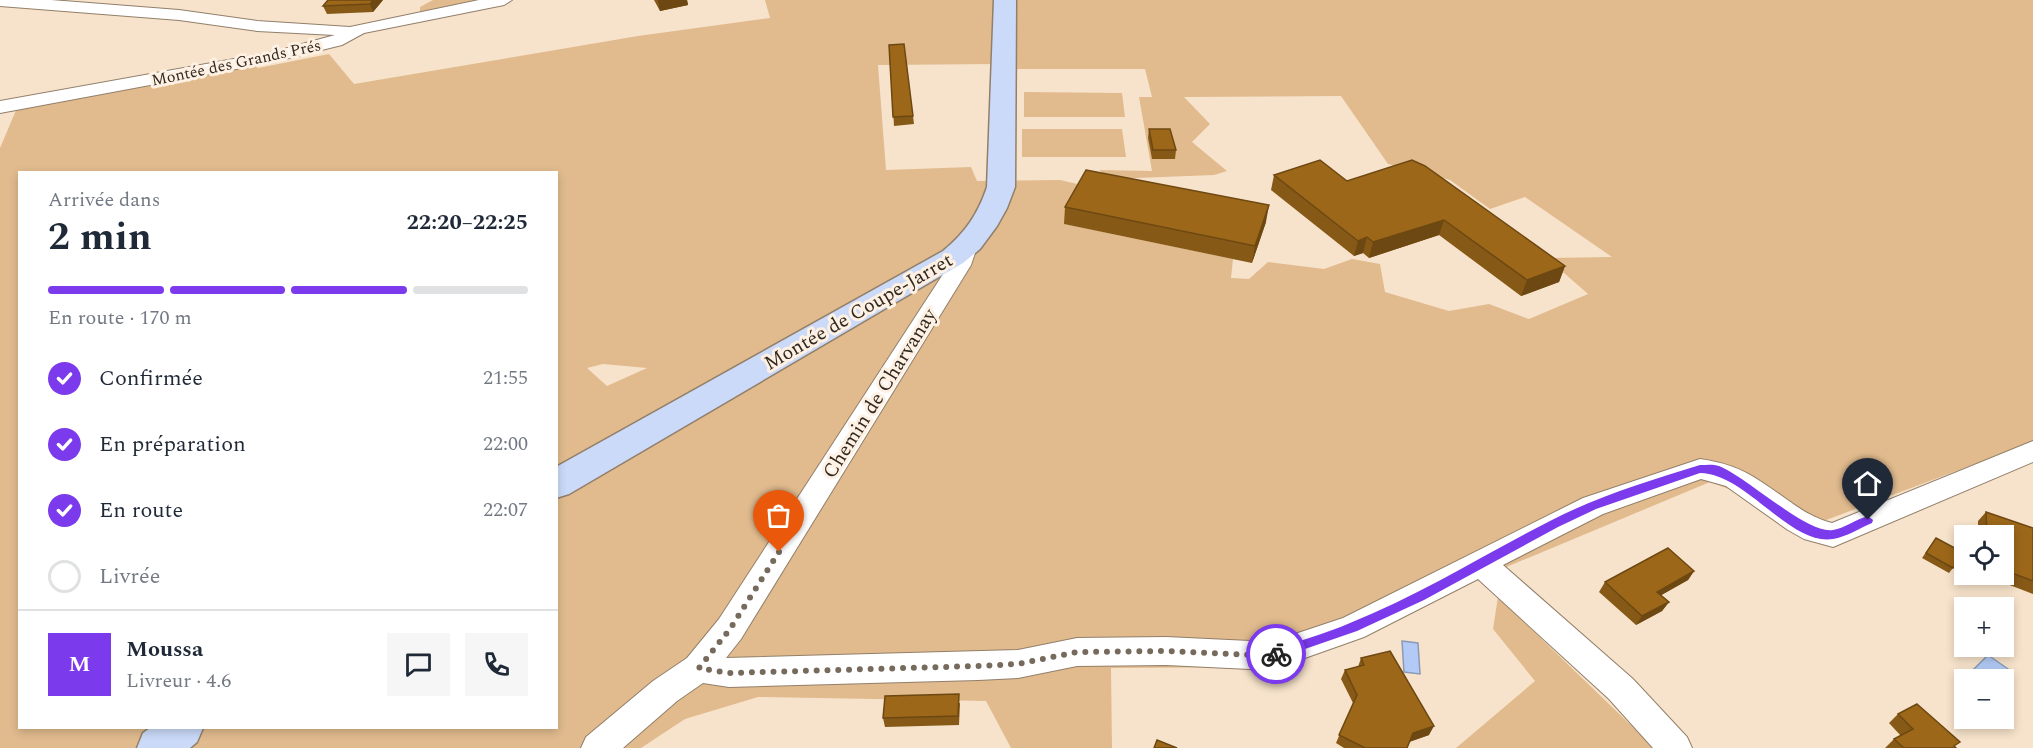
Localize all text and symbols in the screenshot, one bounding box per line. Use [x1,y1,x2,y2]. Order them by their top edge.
street label: Montée des Grands Prés [149,33,323,93]
text: Arrivée dans [48,185,160,215]
text: 22:20–22:25 [406,206,528,239]
text: 2 min [48,208,152,267]
street label: Montée de Coupe-Jarret [758,245,959,378]
street label: Chemin de Charvanay [815,301,945,484]
text: En route · 170 m [48,303,192,333]
icon: check [48,362,81,395]
text: Confirmée [99,362,203,395]
text: 21:55 [483,363,528,393]
icon: check [48,428,81,461]
text: En préparation [99,428,246,461]
text: 22:00 [483,429,528,459]
pin [1842,458,1893,520]
icon: home [1851,467,1884,500]
pin [753,490,804,552]
icon: check [48,494,81,527]
text: En route [99,494,183,527]
text: 22:07 [483,495,528,525]
icon: bag [762,499,795,532]
map controls [1954,525,2014,729]
button: locate [1954,525,2014,585]
text: Livrée [99,560,160,593]
button: + [1954,597,2014,657]
courier [1246,624,1306,684]
text: Moussa [126,633,203,666]
button: chat [387,633,450,696]
button: phone [465,633,528,696]
icon: bike [1260,638,1293,671]
text: M [69,648,90,681]
text: Livreur · 4.6 [126,666,231,696]
button: − [1954,669,2014,729]

